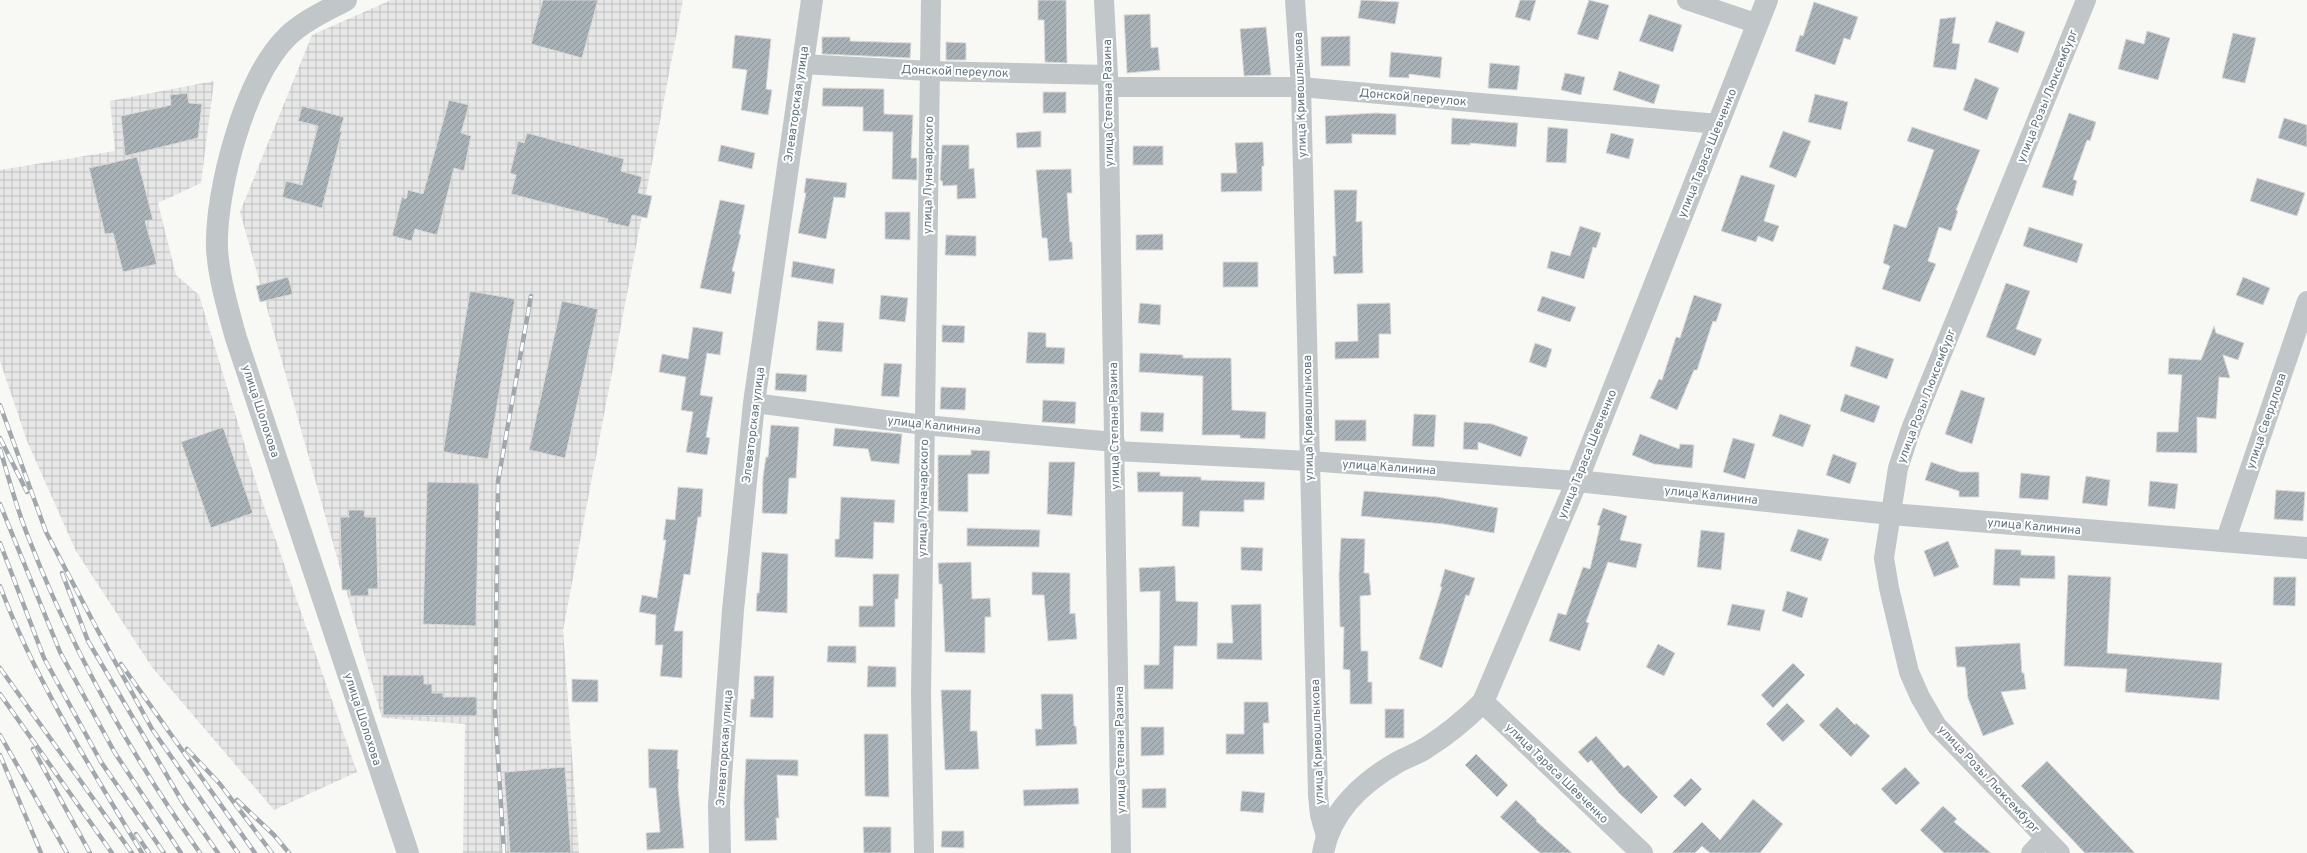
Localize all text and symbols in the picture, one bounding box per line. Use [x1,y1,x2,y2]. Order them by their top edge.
street label: улица Розы Люксембург [2014,27,2082,165]
street label: улица Кривошлыкова [1291,32,1311,158]
street label: улица Степана Разина [1100,39,1118,167]
street label: Элеваторская улица [781,45,813,163]
street label: Донской переулок [901,62,1009,82]
street label: Донской переулок [1359,85,1467,111]
street label: улица Тараса Шевченко [1675,86,1741,220]
street label: улица Луначарского [920,116,938,234]
street label: улица Розы Люксембург [1894,327,1960,466]
street label: улица Кривошлыкова [1300,355,1318,481]
street label: улица Степана Разина [1106,362,1124,490]
street label: улица Шолохова [238,363,283,460]
street label: Элеваторская улица [739,366,769,484]
street label: улица Свердлова [2243,371,2291,472]
street label: улица Тараса Шевченко [1555,387,1621,521]
street label: улица Калинина [886,413,981,439]
street label: улица Луначарского [915,439,933,557]
street label: улица Калинина [1342,457,1436,479]
street label: улица Калинина [1663,483,1758,509]
street label: улица Калинина [1986,515,2081,539]
street label: улица Шолохова [340,671,385,768]
street label: улица Кривошлыкова [1308,679,1328,805]
street label: улица Степана Разина [1112,686,1130,814]
street label: Элеваторская улица [713,689,737,807]
street label: улица Тараса Шевченко [1501,720,1612,828]
street label: улица Розы Люксембург [1934,722,2043,837]

